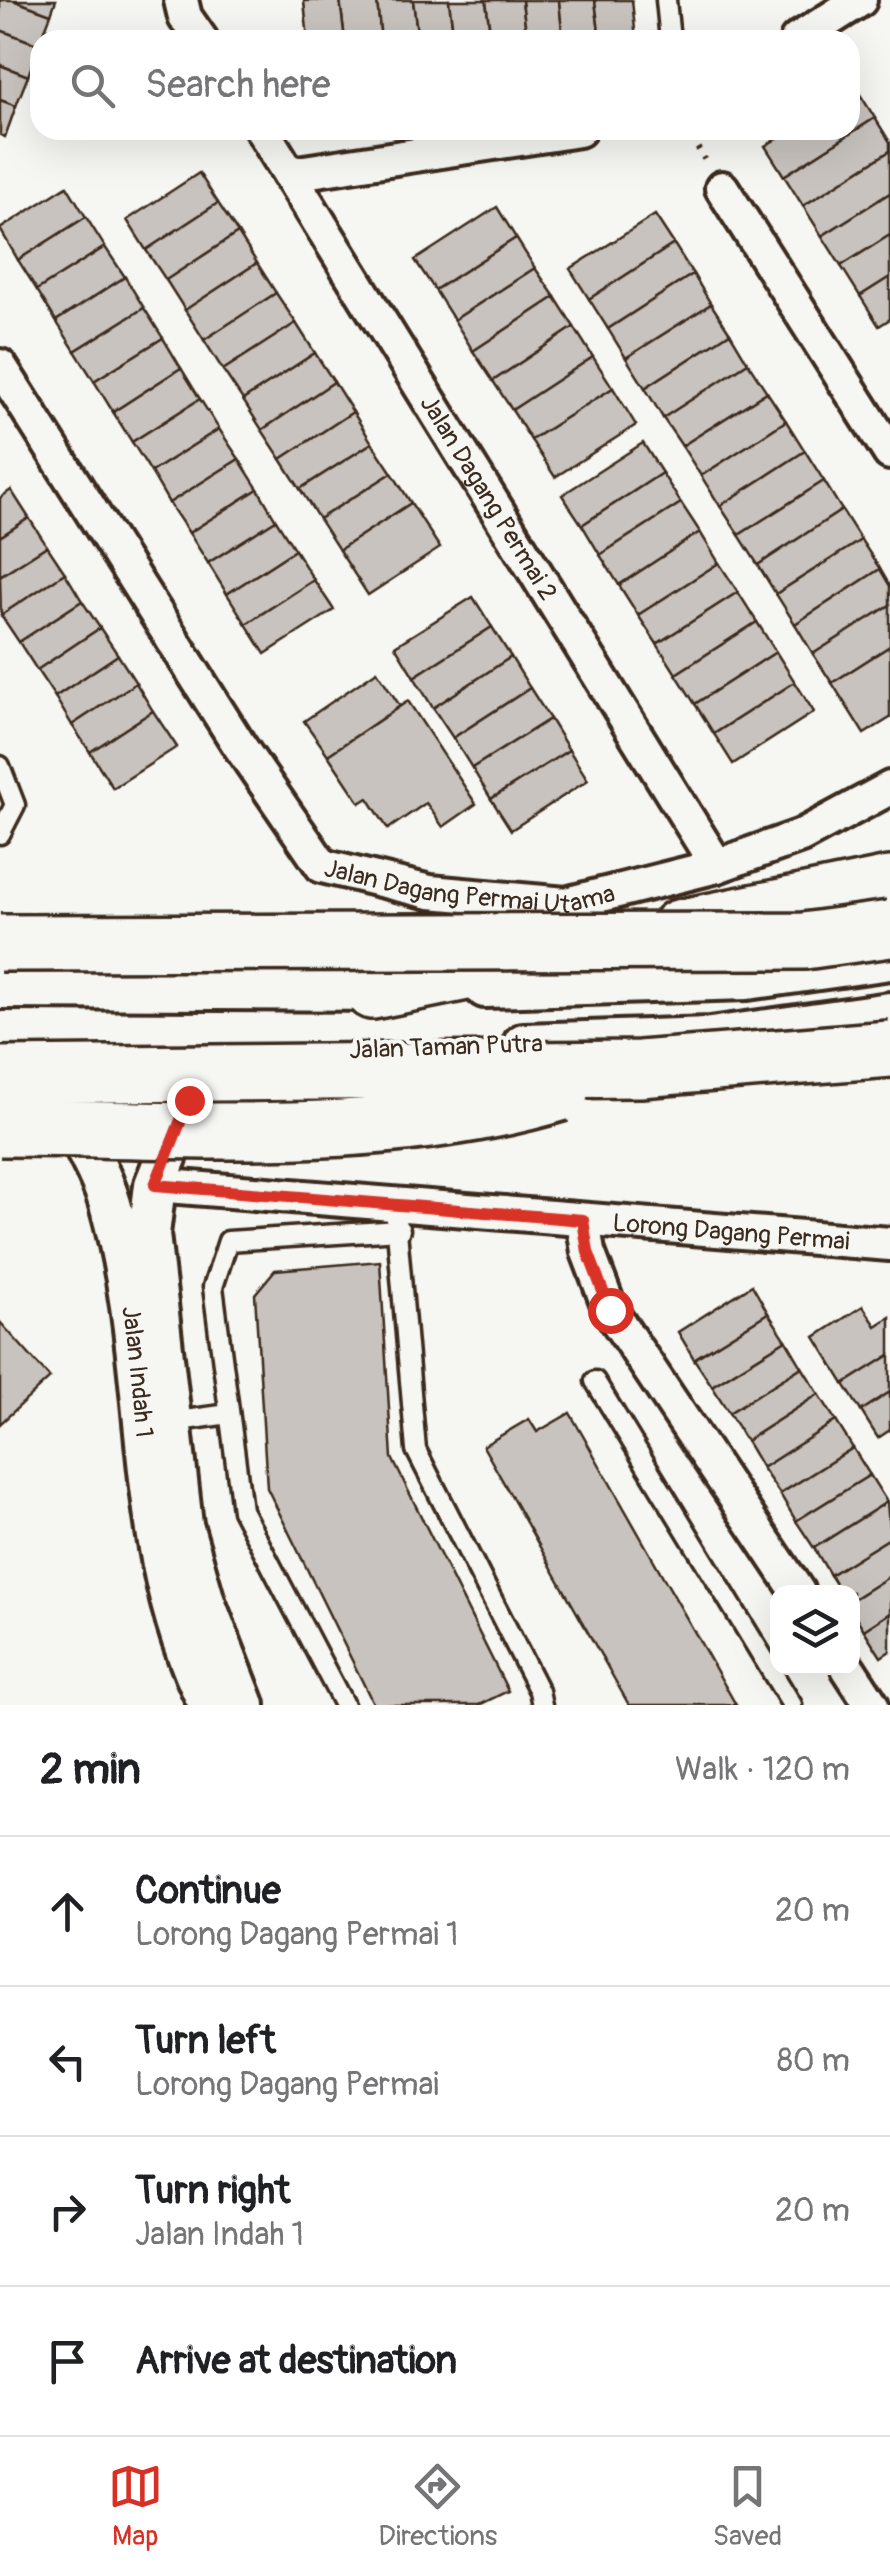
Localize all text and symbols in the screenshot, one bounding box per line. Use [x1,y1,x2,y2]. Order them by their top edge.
search box [30,30,860,140]
icon: search [65,58,120,113]
text: Search here [145,61,331,109]
street label: Jalan Dagang Permai 2 [413,390,563,607]
street label: Jalan Dagang Permai Utama [321,853,618,921]
street label: Jalan Taman Putra [349,1029,543,1066]
route end [167,1078,213,1124]
street label: Lorong Dagang Permai [611,1208,851,1258]
route start [588,1288,634,1334]
street label: Jalan Indah 1 [114,1304,159,1439]
map controls [770,1585,860,1675]
button: layers [770,1585,860,1675]
text: 2 min [40,1744,141,1796]
text: Walk · 120 m [675,1750,850,1790]
text: Continue [135,1867,281,1915]
icon: ahead [40,1884,95,1939]
text: 20 m [775,1891,850,1931]
text: Lorong Dagang Permai 1 [135,1915,458,1955]
text: Turn left [135,2017,276,2065]
icon: left [40,2034,95,2089]
text: 80 m [777,2041,850,2081]
text: Lorong Dagang Permai [135,2065,439,2105]
text: Turn right [135,2167,290,2215]
icon: right [40,2184,95,2239]
text: 20 m [775,2191,850,2231]
text: Jalan Indah 1 [135,2215,304,2255]
icon: arrive [40,2334,95,2389]
text: Arrive at destination [135,2337,457,2385]
tab: Map [108,2459,163,2554]
tab: Directions [378,2459,497,2554]
tab: Saved [713,2459,782,2554]

